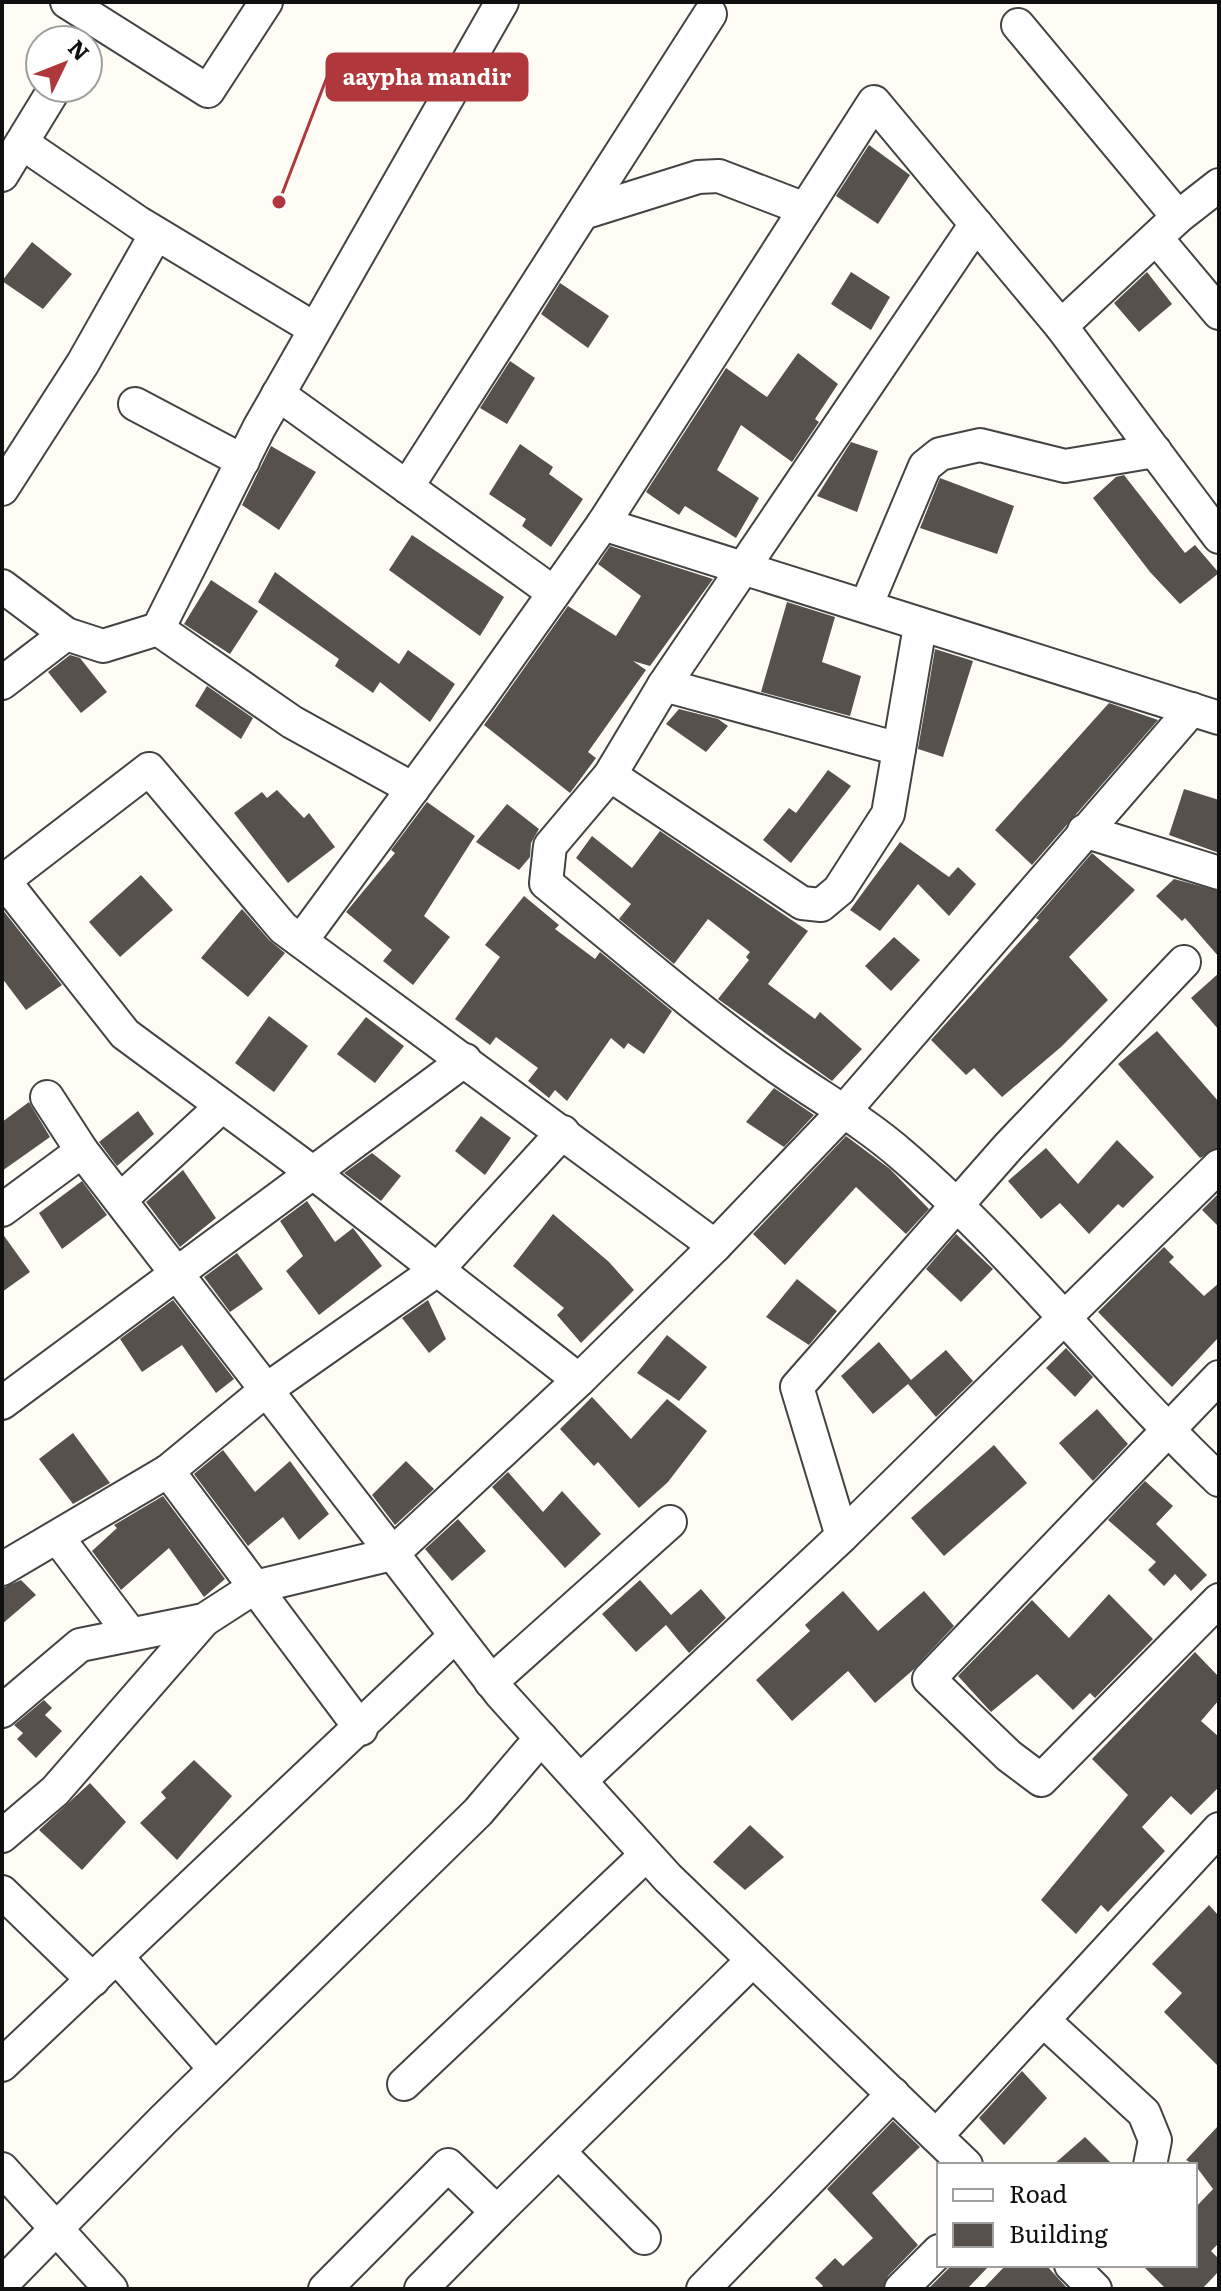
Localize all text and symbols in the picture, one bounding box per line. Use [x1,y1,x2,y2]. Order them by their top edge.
north arrow [24,24,104,104]
text: N [61,31,98,67]
callout: aaypha mandir [327,54,527,100]
text: aaypha mandir [343,59,511,92]
legend [937,2163,1197,2267]
text: Road [1009,2175,1068,2210]
text: Building [1009,2215,1108,2250]

